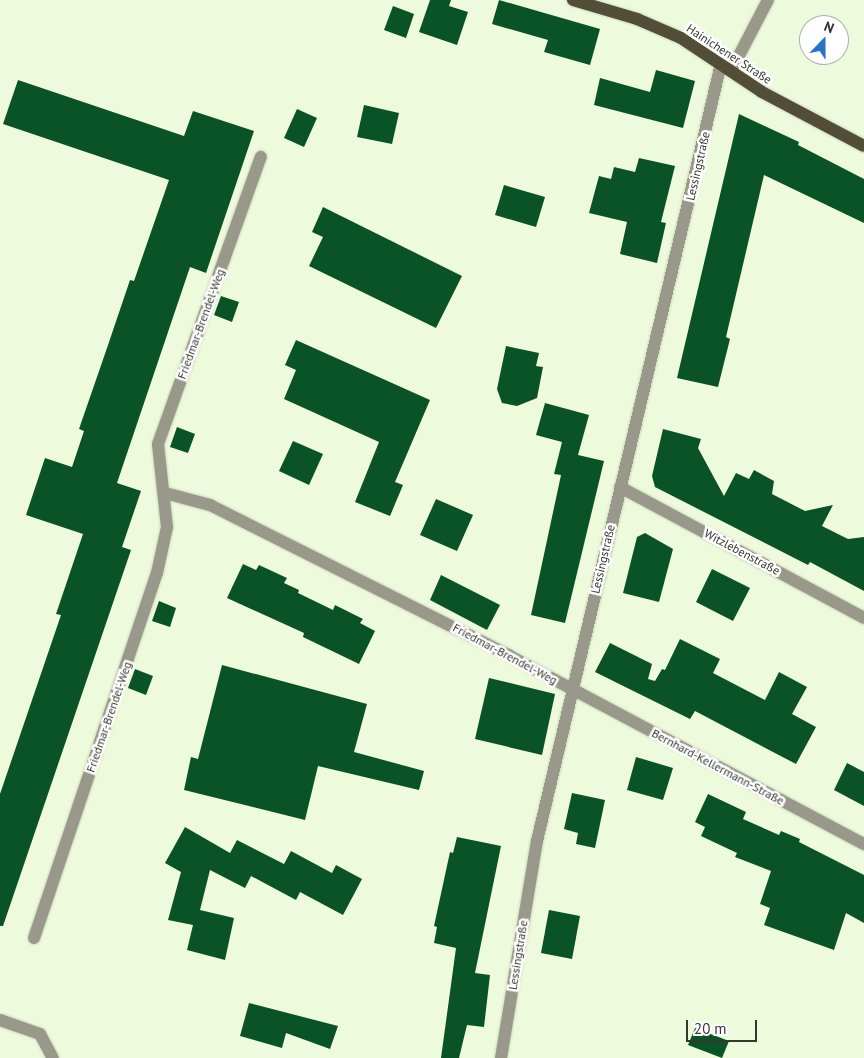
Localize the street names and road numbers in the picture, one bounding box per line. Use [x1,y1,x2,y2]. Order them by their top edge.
street label: Hainichener Straße [684,21,774,87]
street label: Lessingstraße [683,130,713,202]
street label: Friedmar-Brendel-Weg [174,267,228,381]
street label: Lessingstraße [588,523,618,595]
street label: Witzlebenstraße [702,526,782,578]
street label: Friedmar-Brendel-Weg [450,620,560,688]
street label: Friedmar-Brendel-Weg [83,660,135,774]
street label: Bernhard-Kellermann-Straße [649,726,787,808]
street label: Lessingstraße [505,919,531,991]

